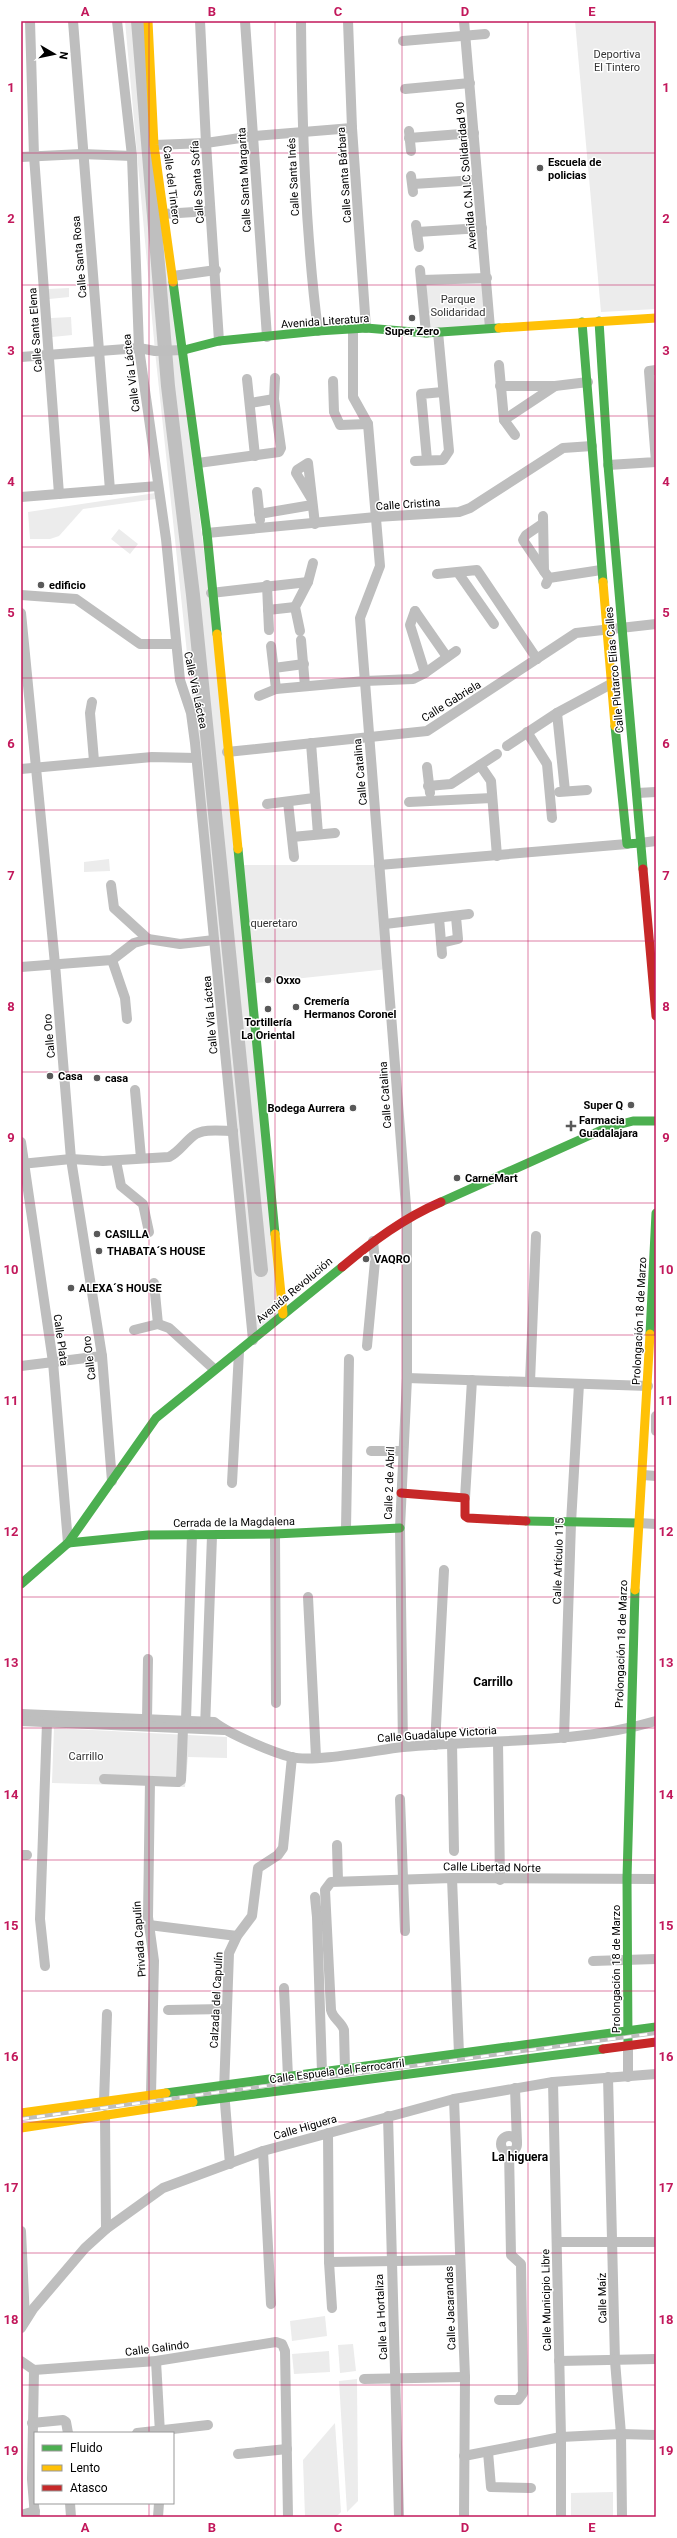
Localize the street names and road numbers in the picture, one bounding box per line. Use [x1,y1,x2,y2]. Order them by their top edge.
street label: Avenida C.N.I.C Solidaridad 90 [454,101,479,250]
street label: Calle Santa Margarita [235,127,254,233]
street label: Calle Santa Bárbara [335,127,354,223]
street label: Calle Santa Inés [285,137,302,217]
street label: Calle Santa Sofía [188,140,207,224]
street label: Calle del Tintero [160,145,183,225]
street label: Calle Santa Rosa [69,215,90,299]
street label: Calle Santa Elena [26,287,45,373]
street label: Avenida Literatura [281,312,370,331]
street label: Calle Vía Láctea [120,333,143,413]
street label: Calle Cristina [375,496,441,513]
street label: Calle Plutarco Elías Calles [602,606,626,734]
street label: Calle Vía Láctea [181,650,210,730]
street label: Calle Gabriela [419,678,483,725]
street label: Calle Catalina [351,738,370,806]
street label: Calle Vía Láctea [201,975,220,1055]
street label: Calle Oro [41,1013,58,1059]
street label: Calle Catalina [377,1061,394,1129]
street label: Avenida Revolución [254,1255,335,1326]
street label: Prolongación 18 de Marzo [630,1257,649,1385]
street label: Calle Plata [50,1313,71,1367]
street label: Calle Oro [80,1335,99,1381]
street label: Calle 2 de Abril [382,1446,397,1520]
street label: Cerrada de la Magdalena [173,1515,295,1530]
street label: Calle Artículo 115 [550,1518,567,1605]
street label: Prolongación 18 de Marzo [613,1580,630,1708]
street label: Calle Guadalupe Victoria [377,1724,497,1745]
street label: Calle Libertad Norte [443,1860,541,1875]
street label: Privada Capulín [130,1900,149,1978]
street label: Prolongación 18 de Marzo [610,1905,623,2033]
street label: Calzada del Capulín [207,1952,226,2049]
street label: Calle Espuela del Ferrocarril [269,2057,405,2086]
street label: Calle Higuera [272,2112,338,2143]
street label: Calle Municipio Libre [539,2249,554,2351]
street label: Calle Jacarandas [443,2265,458,2350]
street label: Calle Maíz [596,2272,609,2324]
street label: Calle La Hortaliza [373,2274,390,2360]
street label: Calle Galindo [124,2338,190,2359]

